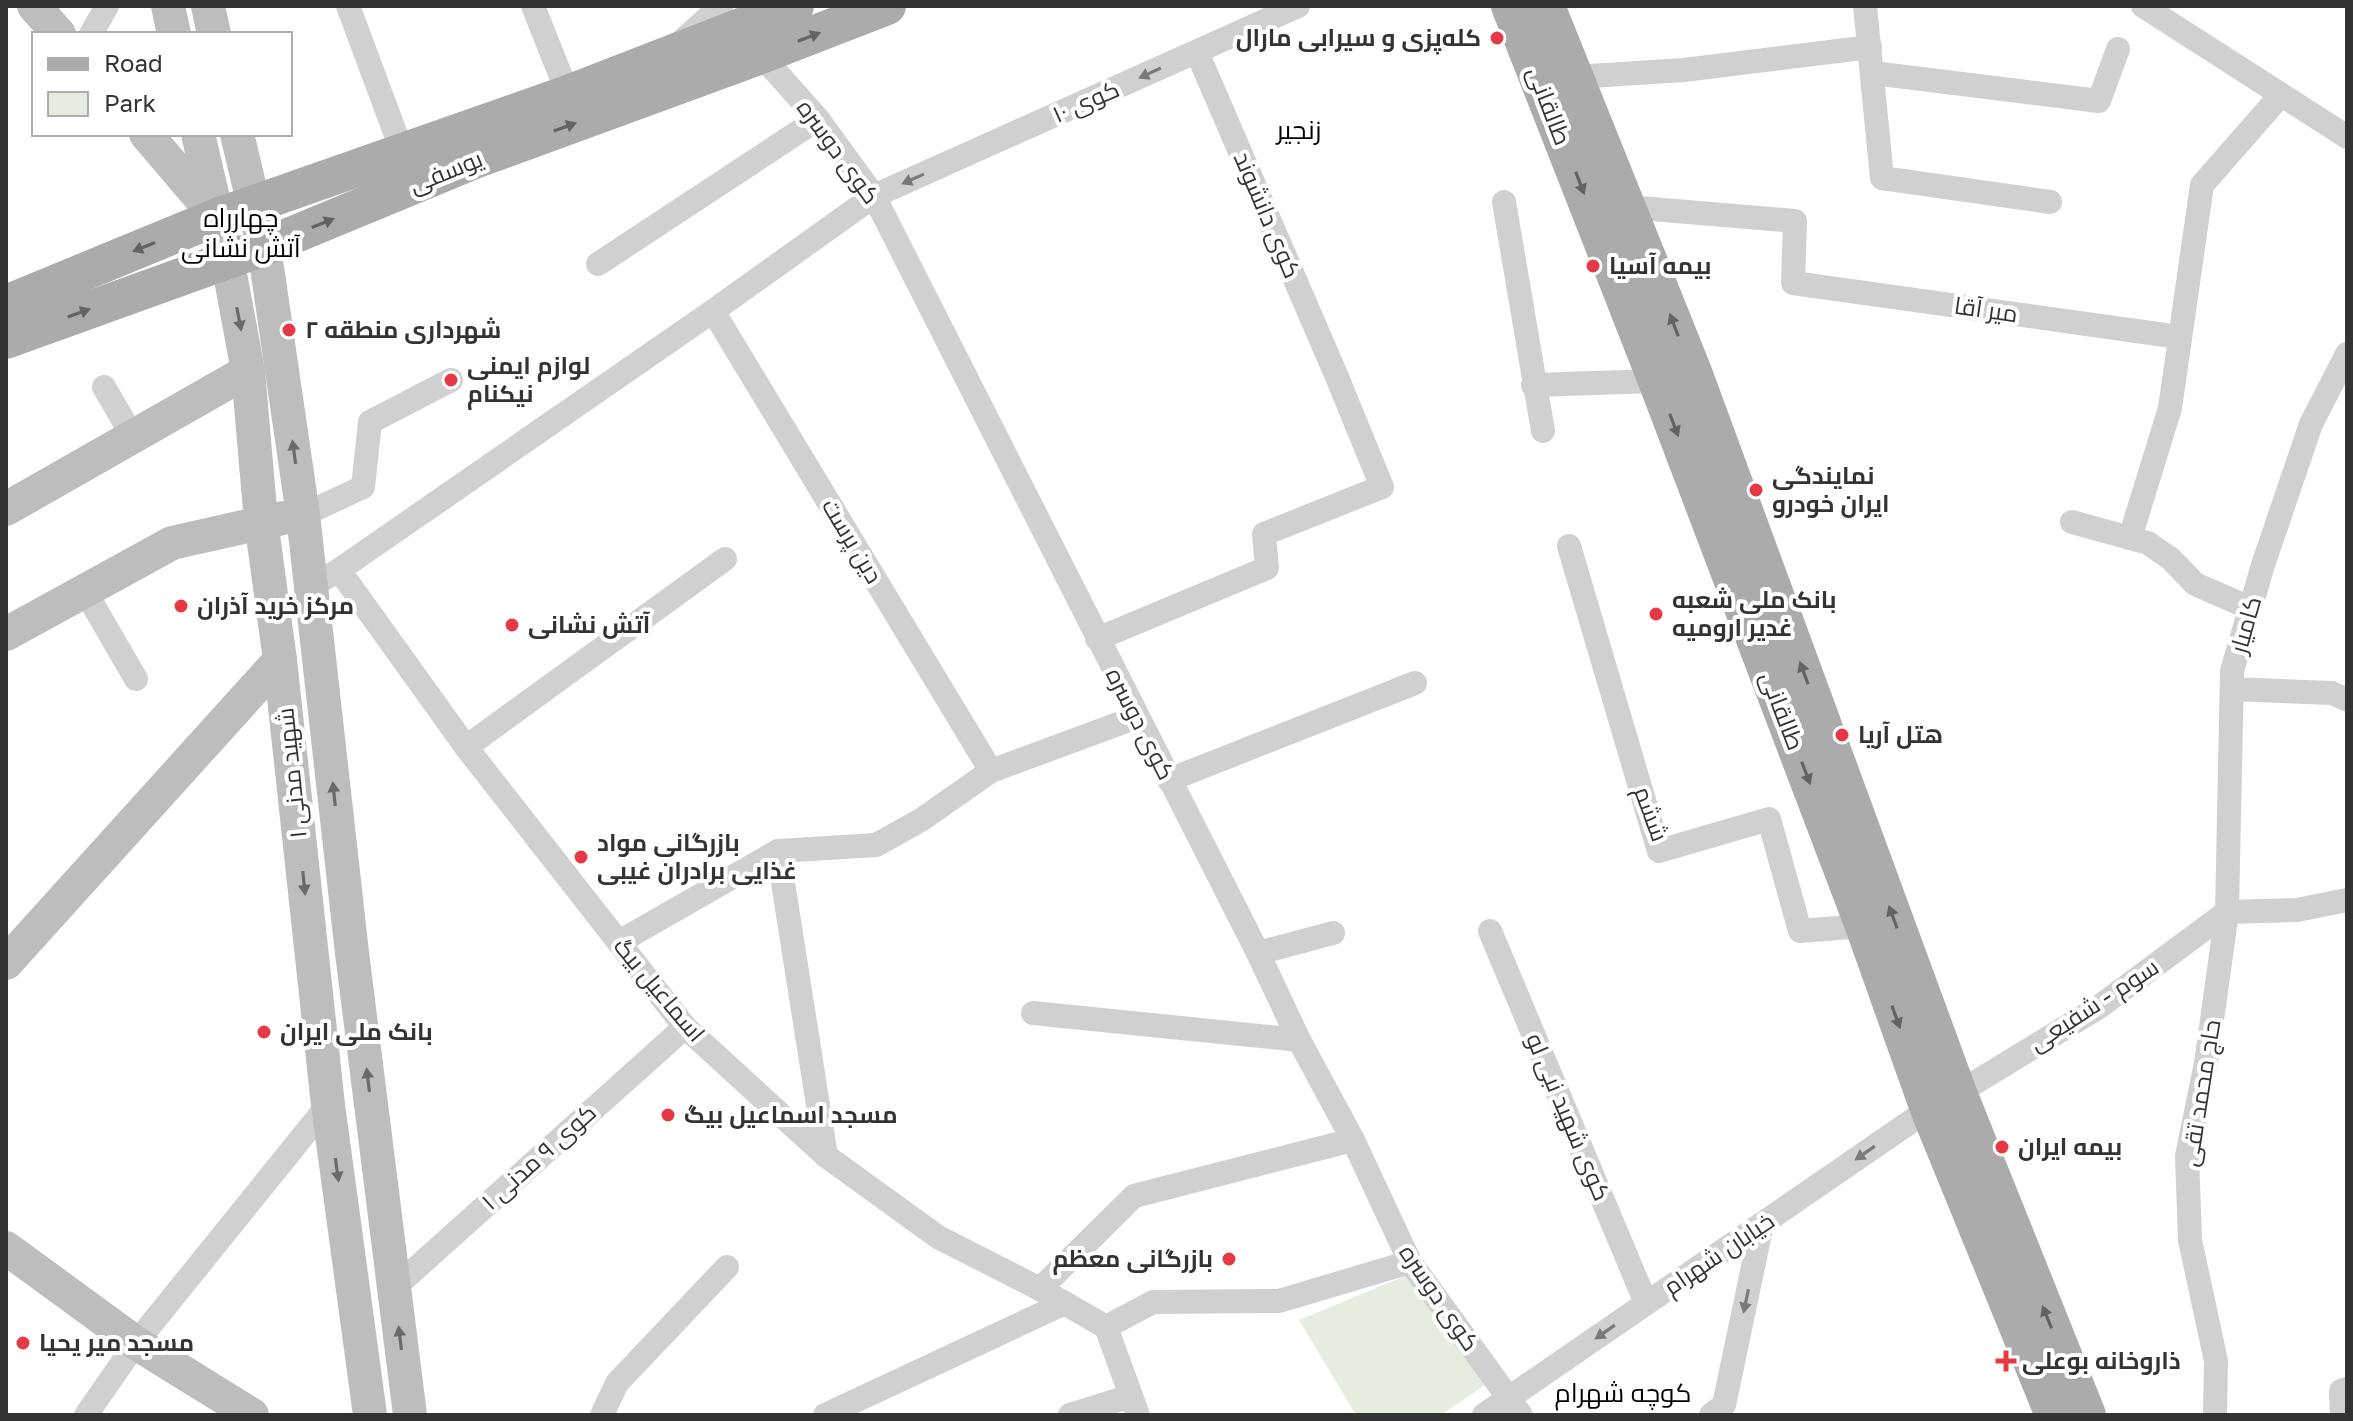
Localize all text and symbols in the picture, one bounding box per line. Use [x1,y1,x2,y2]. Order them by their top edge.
place label: کله‌پزی و سیرابی مارال [1236,22,1481,55]
marker: کله‌پزی و سیرابی مارال [1488,29,1506,47]
one-way arrow [797,30,821,43]
legend [32,32,292,136]
text: Road [104,48,163,77]
street label: طالقانی [1521,62,1579,149]
one-way arrow [1138,66,1162,80]
street label: کوی ۱۰ [1048,73,1124,129]
text: Park [104,88,156,117]
street label: کوی دوسره [791,93,887,209]
district label: زنجیر [1275,114,1321,145]
one-way arrow [553,120,577,133]
street label: یوسفی [404,143,487,199]
street label: کوی دانشوند [1228,147,1308,282]
one-way arrow [1574,171,1587,195]
one-way arrow [901,172,924,186]
district label: چهارراه آتش نشانی [181,202,301,264]
one-way arrow [311,216,335,229]
one-way arrow [132,241,156,254]
place label: بیمه آسیا [1609,250,1712,279]
marker: بیمه آسیا [1584,257,1602,275]
street label: میر آقا [1953,290,2020,327]
one-way arrow [67,306,91,319]
one-way arrow [233,307,245,332]
one-way arrow [1667,312,1680,336]
place label: شهرداری منطقه ۲ [305,314,501,344]
marker: شهرداری منطقه ۲ [280,321,298,339]
place label: لوازم ایمنی نیکنام [467,350,590,410]
marker: لوازم ایمنی نیکنام [442,371,460,389]
one-way arrow [1668,413,1681,437]
one-way arrow [287,439,300,464]
place label: نمایندگی ایران خودرو [1772,460,1890,518]
marker: نمایندگی ایران خودرو [1747,481,1765,499]
street label: دین پرست [814,493,890,589]
place label: بانک ملی شعبه غدیر ارومیه [1672,584,1836,642]
place label: مرکز خرید آذران [197,590,354,620]
street label: کامیار [2222,593,2266,658]
marker: مرکز خرید آذران [172,597,190,615]
marker: بانک ملی شعبه غدیر ارومیه [1647,605,1665,623]
place label: آتش نشانی [528,609,651,639]
marker: آتش نشانی [503,616,521,634]
one-way arrow [1797,661,1810,685]
street label: کوی دوسره [1100,663,1182,785]
street label: طالقانی [1754,667,1812,754]
street label: شهید مدنی ۱ [269,706,313,840]
place label: هتل آریا [1858,719,1943,749]
marker: هتل آریا [1833,726,1851,744]
one-way arrow [1800,761,1813,785]
one-way arrow [327,781,340,806]
street label: ششم [1626,782,1676,846]
place label: بازرگانی مواد غذایی برادران غیبی [597,827,797,885]
marker: بازرگانی مواد غذایی برادران غیبی [572,848,590,866]
one-way arrow [298,871,311,896]
one-way arrow [1887,905,1899,929]
street label: اسماعیل بیگ [608,931,712,1048]
street label: سوم - شفیعی [2023,951,2165,1059]
one-way arrow [1890,1005,1903,1029]
place label: بانک ملی ایران [280,1016,433,1046]
street label: حاج محمد تقی [2174,1017,2228,1169]
marker: بانک ملی ایران [255,1023,273,1041]
street label: کوی شهید نبی لو [1520,1028,1618,1205]
one-way arrow [361,1067,374,1092]
street label: کوی ۹ مدنی ۱ [475,1097,602,1216]
place label: مسجد اسماعیل بیگ [684,1099,898,1129]
marker: مسجد اسماعیل بیگ [659,1106,677,1124]
place label: بیمه ایران [2018,1131,2122,1161]
marker: بیمه ایران [1993,1138,2011,1156]
one-way arrow [1854,1145,1876,1160]
one-way arrow [331,1157,344,1182]
street label: خیابان شهرام [1657,1205,1781,1303]
street label: کوی دوسره [1393,1239,1486,1356]
place label: بازرگانی معظم [1053,1243,1213,1275]
marker: بازرگانی معظم [1220,1250,1238,1268]
one-way arrow [1739,1288,1752,1313]
one-way arrow [2041,1305,2054,1329]
one-way arrow [1594,1324,1615,1339]
one-way arrow [393,1325,406,1350]
place label: مسجد میر یحیا [39,1327,194,1357]
marker: مسجد میر یحیا [14,1334,32,1352]
place label: ذاروخانه بوعلی [2022,1345,2181,1375]
marker: ذاروخانه بوعلی [1997,1352,2015,1370]
district label: کوچه شهرام [1555,1377,1691,1411]

